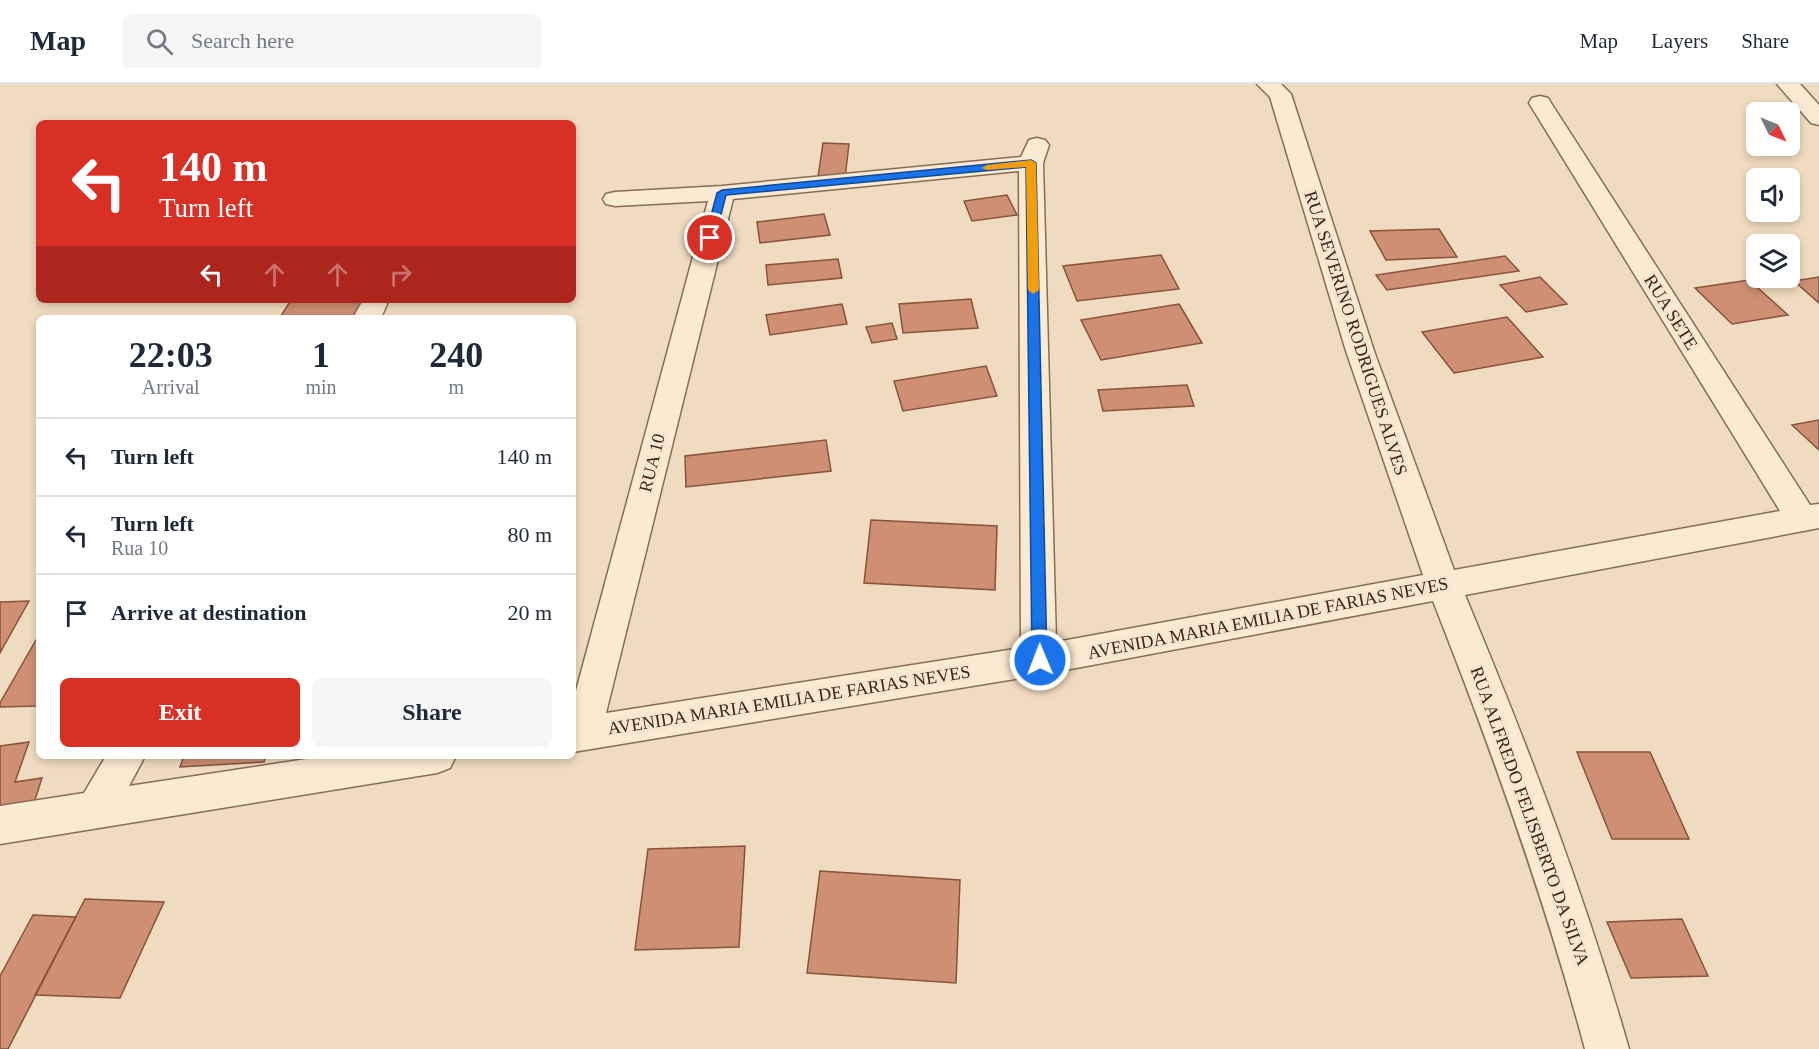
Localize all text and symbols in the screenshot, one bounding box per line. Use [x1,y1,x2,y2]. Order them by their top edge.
search box [122,14,542,68]
text: Map [30,25,86,56]
icon: search [143,25,176,58]
text: Search here [191,28,294,53]
text: Map [1580,29,1618,53]
text: Layers [1651,29,1708,53]
text: Share [1741,29,1789,53]
north arrow [1746,102,1800,156]
map controls [1746,102,1800,288]
icon: left [60,144,138,222]
text: 140 m [159,144,268,190]
button: sound [1746,168,1800,222]
street label: RUA SEVERINO RODRIGUES ALVES [1300,188,1412,478]
text: Turn left [159,193,253,223]
pin [684,212,735,263]
icon: arrive [693,221,726,254]
button: layers [1746,234,1800,288]
icon: left [195,258,228,291]
icon: ahead [258,258,291,291]
icon: ahead [321,258,354,291]
icon: right [384,258,417,291]
street label: RUA SETE [1640,271,1702,353]
text: 22:03 [129,335,213,375]
text: 1 [312,335,330,375]
text: 240 [429,335,483,375]
text: Arrival [142,376,200,398]
text: min [305,376,337,398]
text: m [449,376,464,398]
street label: RUA 10 [635,432,669,494]
icon: left [60,441,93,474]
text: Turn left [111,444,194,469]
text: 140 m [496,444,552,469]
text: Turn left [111,511,194,536]
icon: left [60,519,93,552]
text: 80 m [507,522,552,547]
text: Rua 10 [111,537,168,559]
street label: AVENIDA MARIA EMILIA DE FARIAS NEVES [1086,573,1450,663]
icon: arrive [60,597,93,630]
text: Arrive at destination [111,600,307,625]
text: 20 m [507,600,552,625]
position arrow [1008,628,1072,692]
street label: AVENIDA MARIA EMILIA DE FARIAS NEVES [606,661,972,739]
street label: RUA ALFREDO FELISBERTO DA SILVA [1466,664,1594,968]
button: Exit [60,678,300,747]
button: Share [312,678,552,747]

